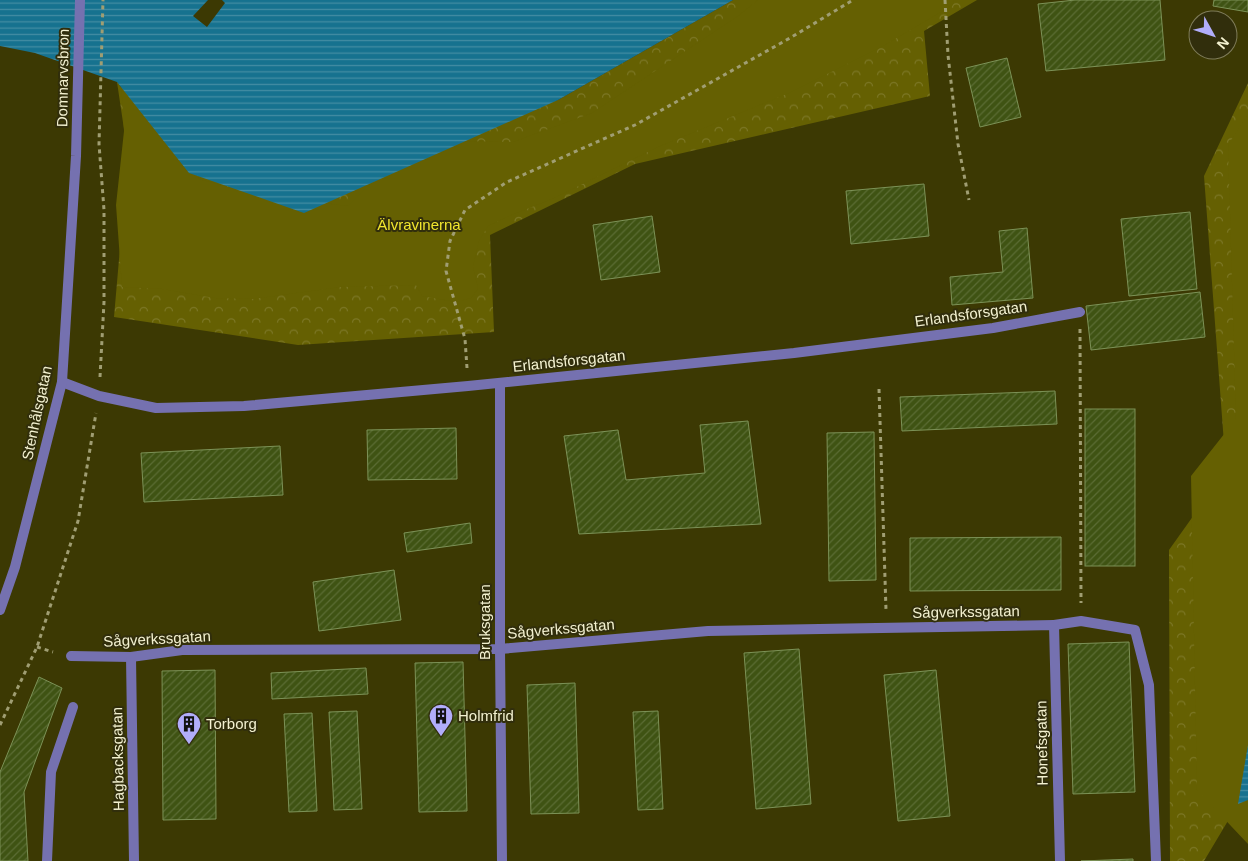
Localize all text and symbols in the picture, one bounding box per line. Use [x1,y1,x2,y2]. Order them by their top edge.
north arrow [1188,10,1238,60]
street label: Domnarvsbron [53,29,72,127]
text: N [1214,34,1232,52]
park label: Älvravinerna [377,216,461,233]
street label: Erlandsforsgatan [914,297,1028,330]
street label: Erlandsforsgatan [512,346,626,375]
street label: Stenhålsgatan [18,364,55,462]
street label: Bruksgatan [476,584,493,660]
street label: Sågverkssgatan [912,602,1020,621]
street label: Sågverkssgatan [507,615,615,642]
street label: Sågverkssgatan [103,627,211,650]
street label: Honefsgatan [1032,700,1051,786]
building icon: Holmfrid [428,703,454,737]
street label: Hagbacksgatan [108,707,127,811]
place label: Holmfrid [458,707,514,724]
building icon: Torborg [176,711,202,745]
place label: Torborg [206,715,257,732]

